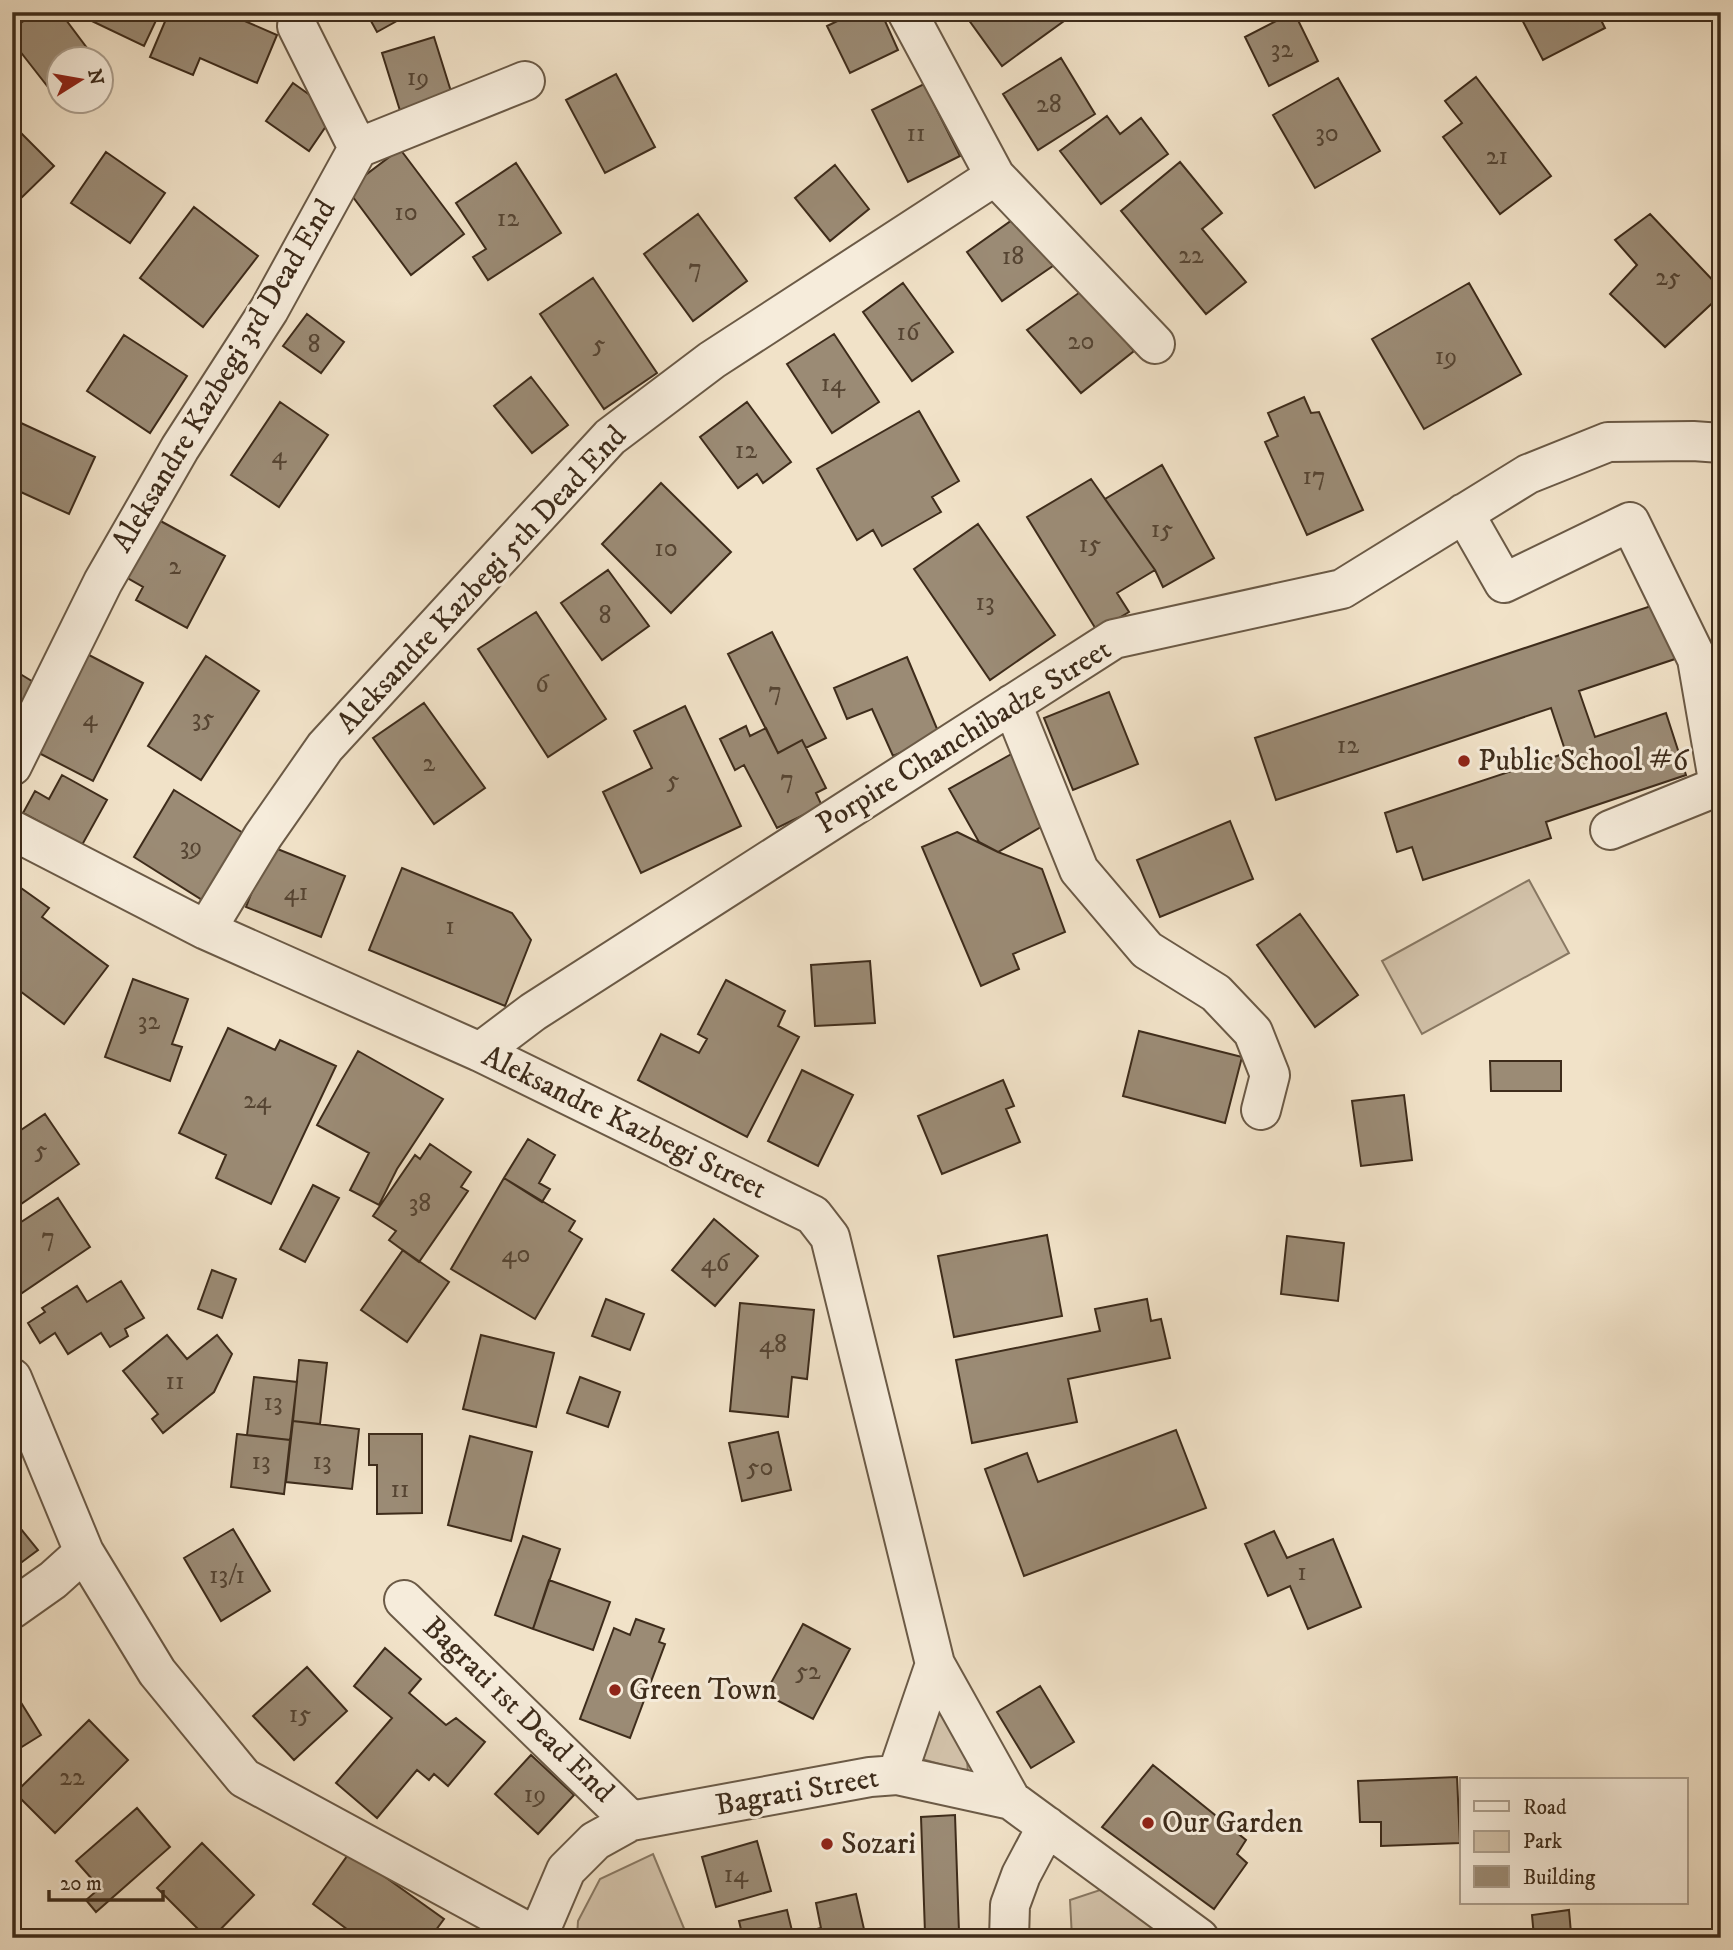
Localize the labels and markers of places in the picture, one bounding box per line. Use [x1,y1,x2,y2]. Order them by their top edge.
place label: Public School #6 [1478,743,1690,780]
marker: Public School #6 [1456,753,1472,769]
place label: Green Town [629,1672,777,1709]
marker: Green Town [607,1682,623,1698]
place label: Our Garden [1162,1805,1304,1842]
marker: Our Garden [1140,1815,1156,1831]
place label: Sozari [841,1826,916,1863]
marker: Sozari [819,1836,835,1852]

